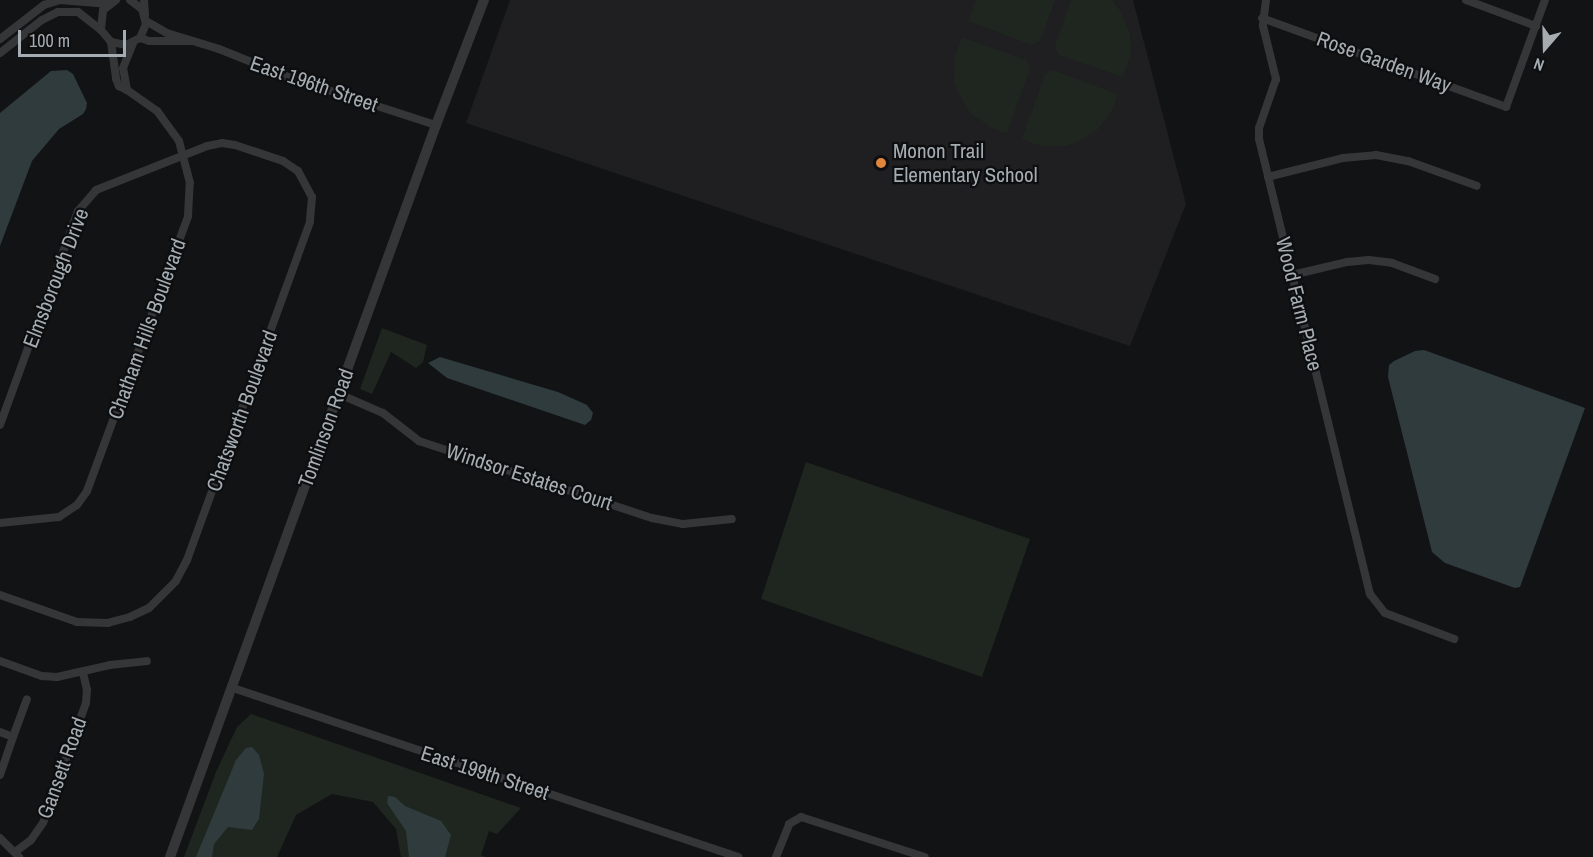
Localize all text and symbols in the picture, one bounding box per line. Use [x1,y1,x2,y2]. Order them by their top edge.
scale bar [21,18,129,56]
north arrow [1515,18,1575,78]
street label: Rose Garden Way [1313,26,1455,98]
text: 100 m [29,28,70,53]
street label: East 196th Street [247,50,381,118]
text: N [1531,53,1547,77]
place label: Monon Trail Elementary School [893,138,1038,188]
marker: Monon Trail Elementary School [874,156,888,170]
street label: Elmsborough Drive [18,205,94,351]
street label: Chatham Hills Boulevard [103,235,191,423]
street label: Wood Farm Place [1270,235,1328,373]
street label: Chatsworth Boulevard [201,327,283,495]
street label: Tomlinson Road [293,365,359,491]
street label: Windsor Estates Court [443,438,615,516]
street label: Gansett Road [32,714,92,822]
street label: East 199th Street [418,740,552,806]

